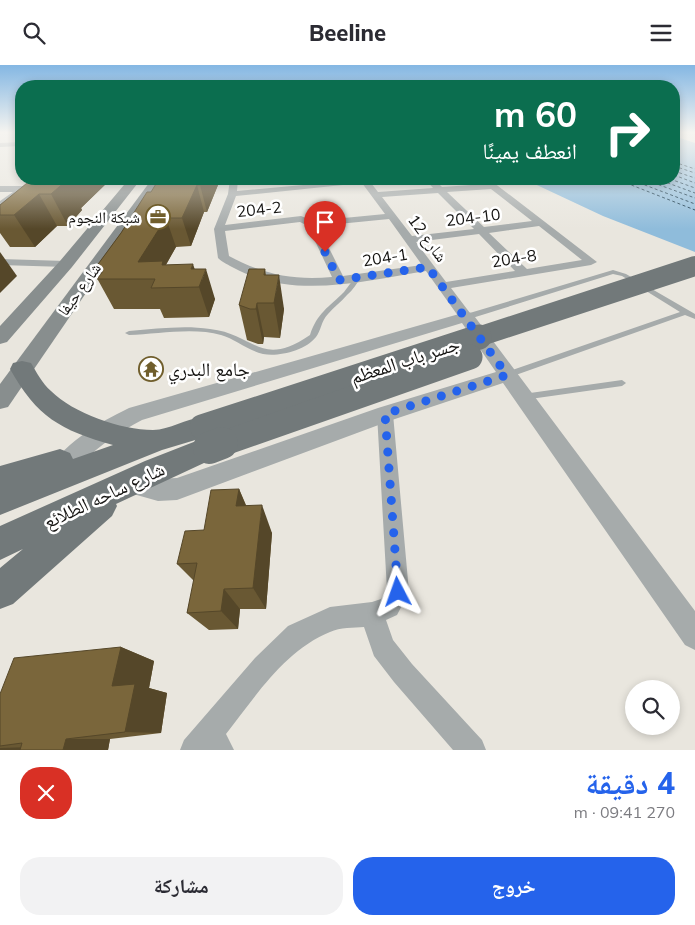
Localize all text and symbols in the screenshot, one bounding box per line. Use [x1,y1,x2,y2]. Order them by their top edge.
icon: search [20,19,48,47]
text: Beeline [309,19,386,47]
icon: menu [647,19,675,47]
text: 60 m [494,92,577,136]
icon: right [595,100,660,165]
text: انعطف يمينًا [483,137,577,165]
street label: 204-2 [235,197,283,221]
pin [304,201,346,252]
office icon: شبكة النجوم [145,204,171,230]
street label: 204-10 [445,204,501,230]
place label: شبكة النجوم [68,207,140,228]
icon: arrive [311,208,339,236]
street label: شارع 12 [403,210,452,266]
street label: 204-1 [361,244,409,270]
street label: 204-8 [490,245,538,271]
street label: شارع حيفا [53,259,106,320]
street label: جسر باب المعظم [347,331,463,390]
temple icon: جامع البدري [138,356,164,382]
place label: جامع البدري [168,357,250,385]
street label: شارع ساحه الطلائع [40,457,169,534]
position arrow [371,565,423,617]
map controls [625,680,680,735]
button: search [625,680,680,735]
text: 4 دقيقة [586,764,675,802]
button: close [20,767,72,819]
text: 270 m · 09:41 [574,802,675,822]
button: مشاركة [20,857,343,915]
button: خروج [353,857,675,915]

